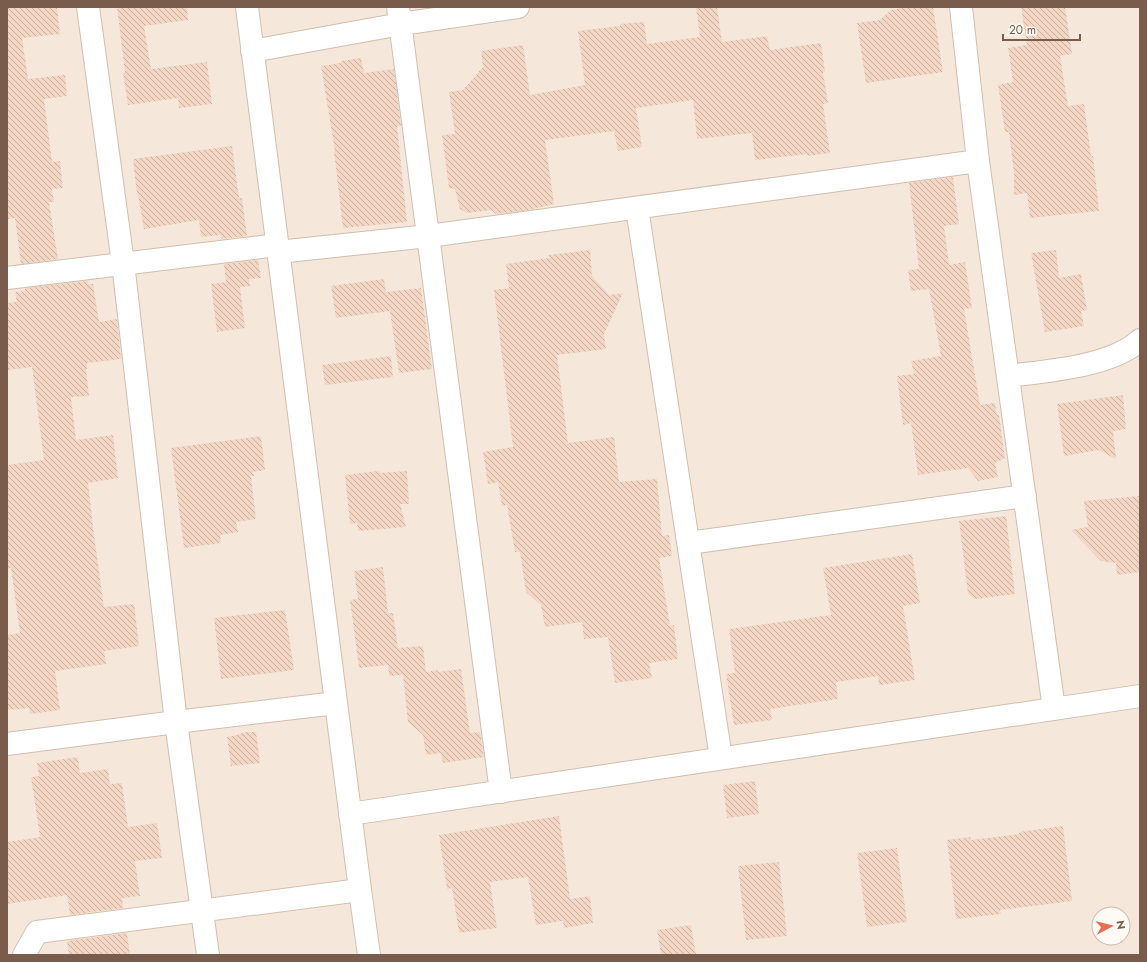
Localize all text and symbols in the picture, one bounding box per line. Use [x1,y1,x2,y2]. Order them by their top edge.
scale bar [1003,16,1080,42]
text: 20 m [1009,21,1036,39]
north arrow [1091,906,1131,946]
text: N [1112,919,1129,930]

